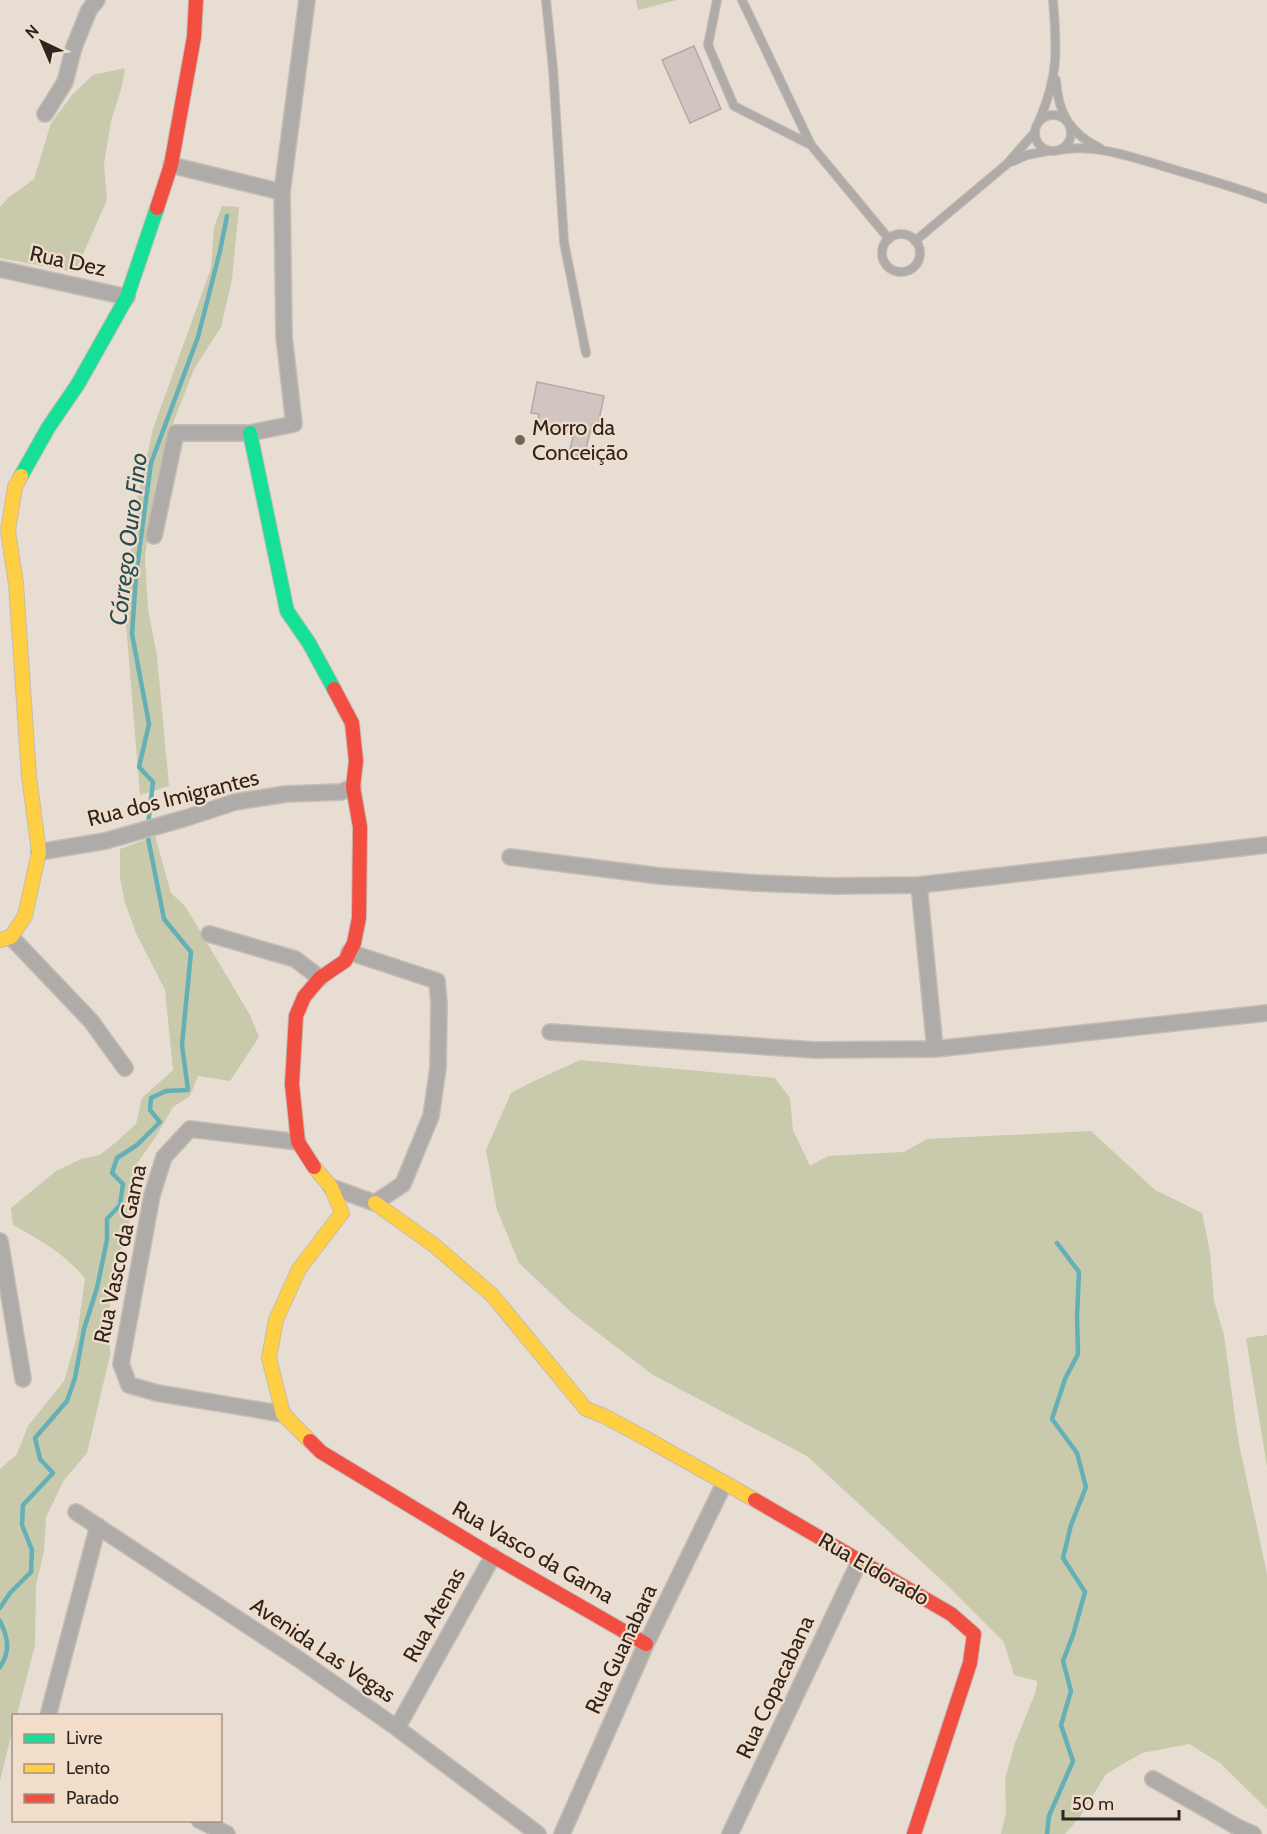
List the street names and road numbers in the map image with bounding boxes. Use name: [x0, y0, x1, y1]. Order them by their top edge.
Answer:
street label: Rua Dez: [27, 240, 109, 282]
street label: Rua dos Imigrantes: [84, 764, 262, 832]
street label: Rua Vasco da Gama: [88, 1162, 152, 1346]
street label: Rua Vasco da Gama: [447, 1495, 619, 1609]
street label: Rua Eldorado: [814, 1526, 934, 1612]
street label: Rua Atenas: [397, 1563, 471, 1667]
street label: Rua Guanabara: [579, 1580, 663, 1718]
street label: Avenida Las Vegas: [245, 1592, 401, 1708]
street label: Rua Copacabana: [730, 1611, 820, 1763]

